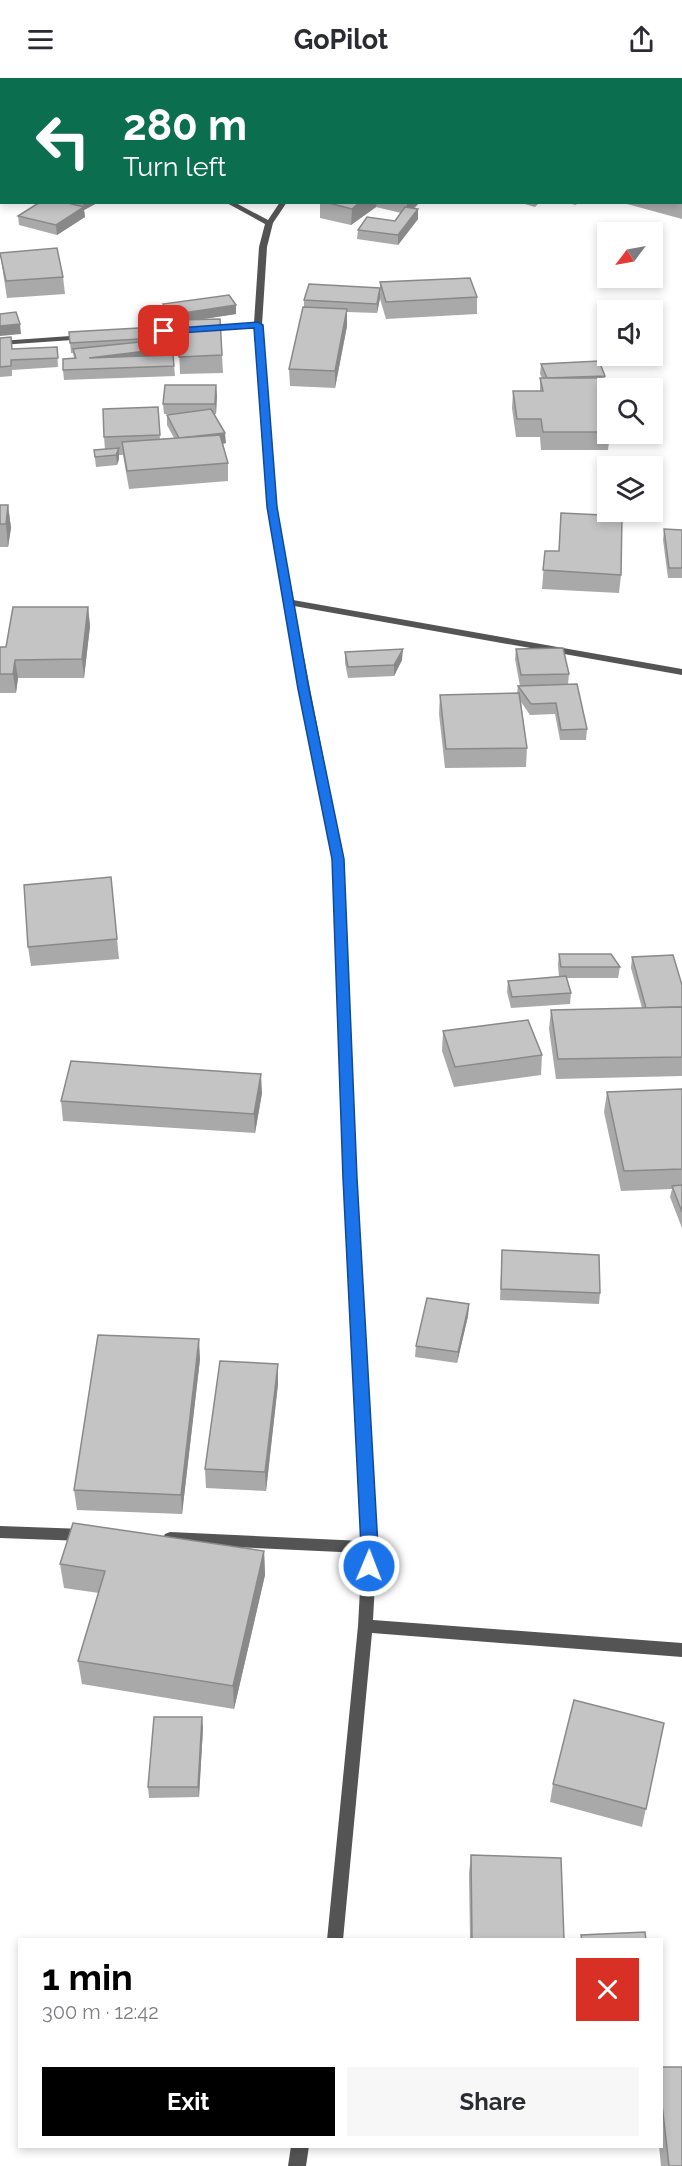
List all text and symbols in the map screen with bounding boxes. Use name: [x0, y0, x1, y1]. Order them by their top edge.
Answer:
icon: menu: [24, 23, 57, 56]
icon: share: [625, 23, 658, 56]
text: GoPilot: [294, 24, 388, 55]
text: 280 m: [123, 101, 247, 150]
icon: left: [24, 102, 102, 180]
text: Turn left: [123, 151, 226, 182]
north arrow: [597, 222, 663, 288]
map controls: [597, 222, 663, 522]
button: sound: [597, 300, 663, 366]
pin: [138, 305, 189, 356]
icon: arrive: [147, 314, 180, 347]
button: search: [597, 378, 663, 444]
button: layers: [597, 456, 663, 522]
position arrow: [337, 1534, 401, 1598]
text: 1 min: [42, 1956, 133, 1998]
button: close: [576, 1958, 639, 2021]
text: 300 m · 12:42: [42, 2000, 159, 2024]
button: Exit: [42, 2067, 335, 2136]
button: Share: [347, 2067, 639, 2136]

